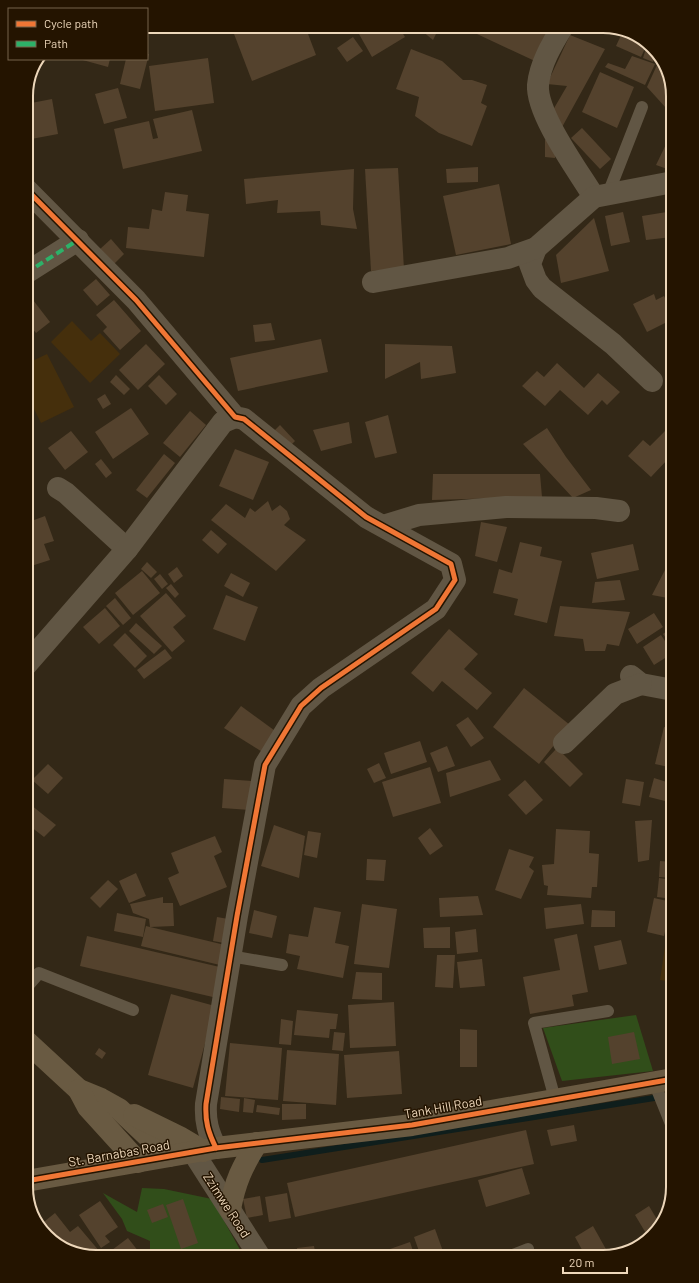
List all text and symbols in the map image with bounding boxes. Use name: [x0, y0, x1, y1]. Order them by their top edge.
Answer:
legend: [8, 8, 148, 60]
text: Cycle path: [44, 16, 98, 30]
text: Path: [44, 36, 68, 50]
street label: Tank Hill Road: [403, 1092, 483, 1122]
street label: St. Barnabas Road: [67, 1136, 171, 1170]
street label: Zzimwe Road: [200, 1169, 254, 1241]
scale bar: [563, 1249, 627, 1275]
text: 20 m: [569, 1255, 595, 1269]

